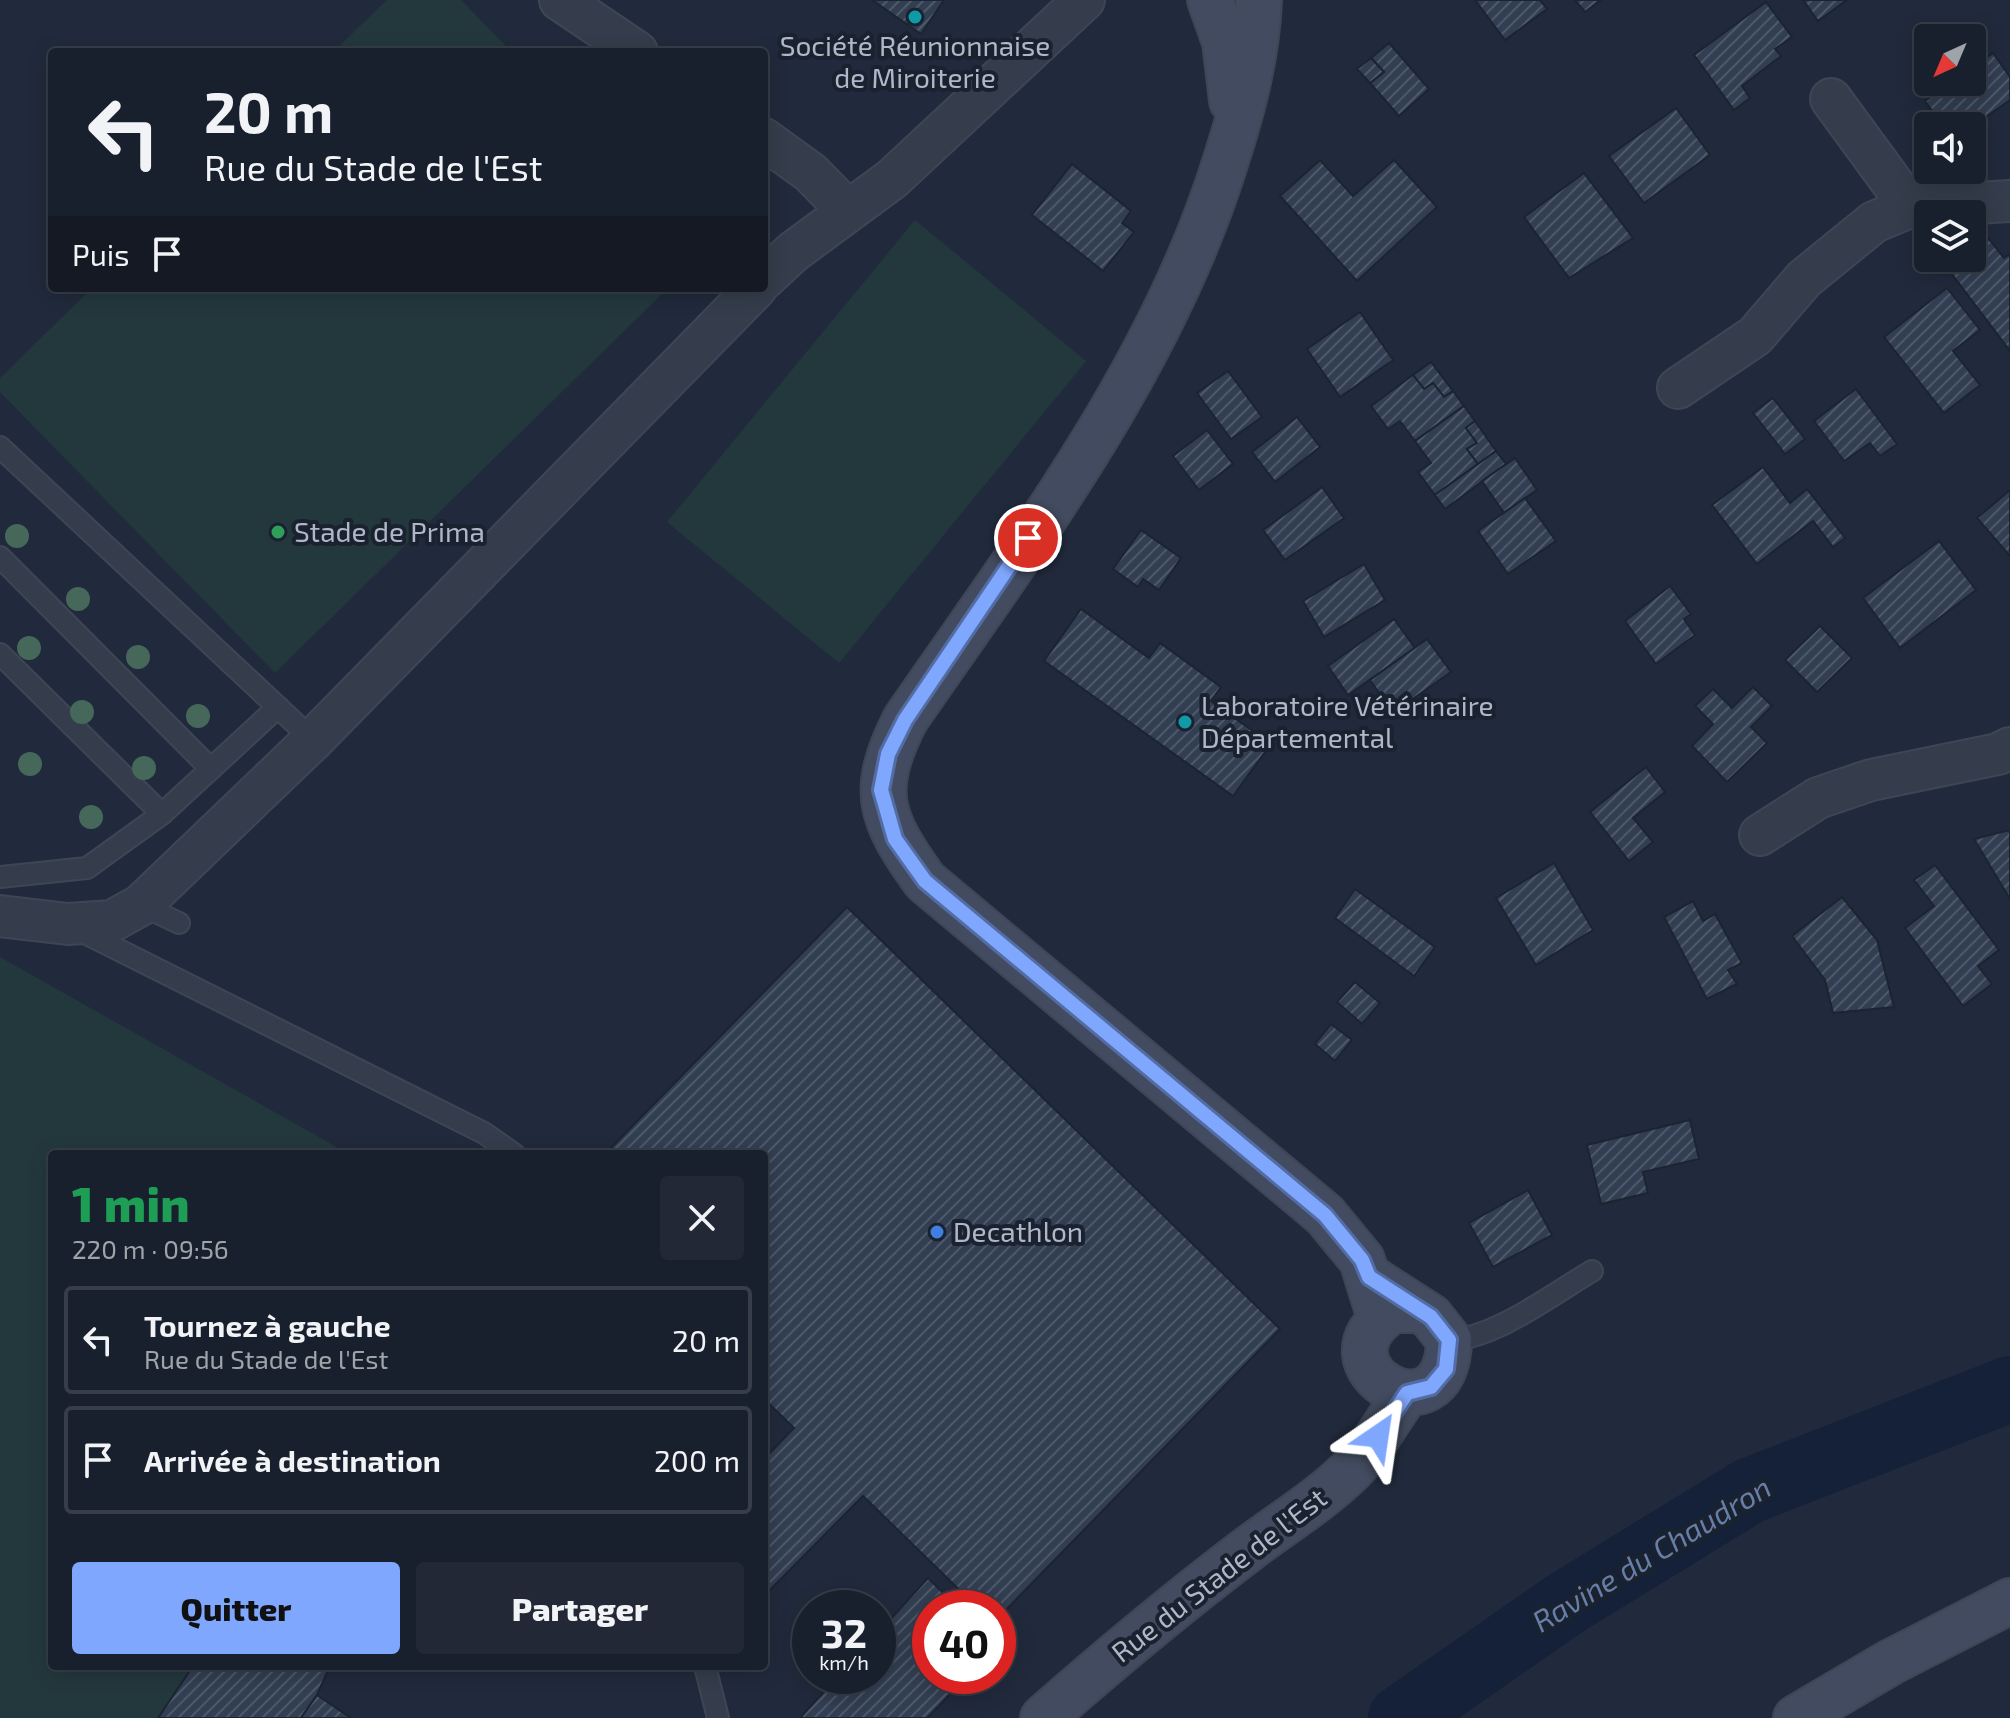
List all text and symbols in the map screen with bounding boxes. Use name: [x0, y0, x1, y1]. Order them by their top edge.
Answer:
marker: Société Réunionnaise de Miroiterie: [906, 8, 924, 26]
north arrow: [1914, 24, 1986, 96]
map controls: [1914, 24, 1986, 272]
place label: Société Réunionnaise de Miroiterie: [780, 28, 1050, 94]
text: 20 m: [204, 77, 333, 144]
icon: left: [72, 80, 176, 184]
button: sound: [1914, 112, 1986, 184]
text: Rue du Stade de l'Est: [204, 145, 542, 188]
button: layers: [1914, 200, 1986, 272]
icon: arrive: [145, 232, 189, 276]
text: Puis: [72, 236, 129, 272]
pin: [994, 504, 1062, 572]
place label: Stade de Prima: [294, 514, 485, 548]
icon: arrive: [1006, 516, 1050, 560]
marker: Stade de Prima: [269, 523, 287, 541]
place label: Laboratoire Vétérinaire Départemental: [1201, 688, 1494, 754]
marker: Laboratoire Vétérinaire Départemental: [1176, 713, 1194, 731]
text: 1 min: [72, 1174, 190, 1232]
button: close: [660, 1176, 744, 1260]
place label: Decathlon: [953, 1214, 1083, 1248]
marker: Decathlon: [928, 1223, 946, 1241]
text: 220 m · 09:56: [72, 1233, 229, 1264]
text: Tournez à gauche: [144, 1307, 391, 1343]
icon: left: [76, 1318, 120, 1362]
text: 20 m: [672, 1322, 740, 1358]
text: Rue du Stade de l'Est: [144, 1343, 388, 1374]
position arrow: [1336, 1394, 1420, 1478]
icon: arrive: [76, 1438, 120, 1482]
text: Arrivée à destination: [144, 1442, 441, 1478]
text: 200 m: [654, 1442, 740, 1478]
water label: Ravine du Chaudron: [1525, 1468, 1777, 1639]
street label: Rue du Stade de l'Est: [1104, 1480, 1333, 1669]
button: Quitter: [72, 1562, 400, 1654]
button: Partager: [416, 1562, 744, 1654]
speed limit sign: 40: [912, 1590, 1016, 1694]
text: 32: [821, 1608, 867, 1656]
text: km/h: [819, 1650, 869, 1674]

